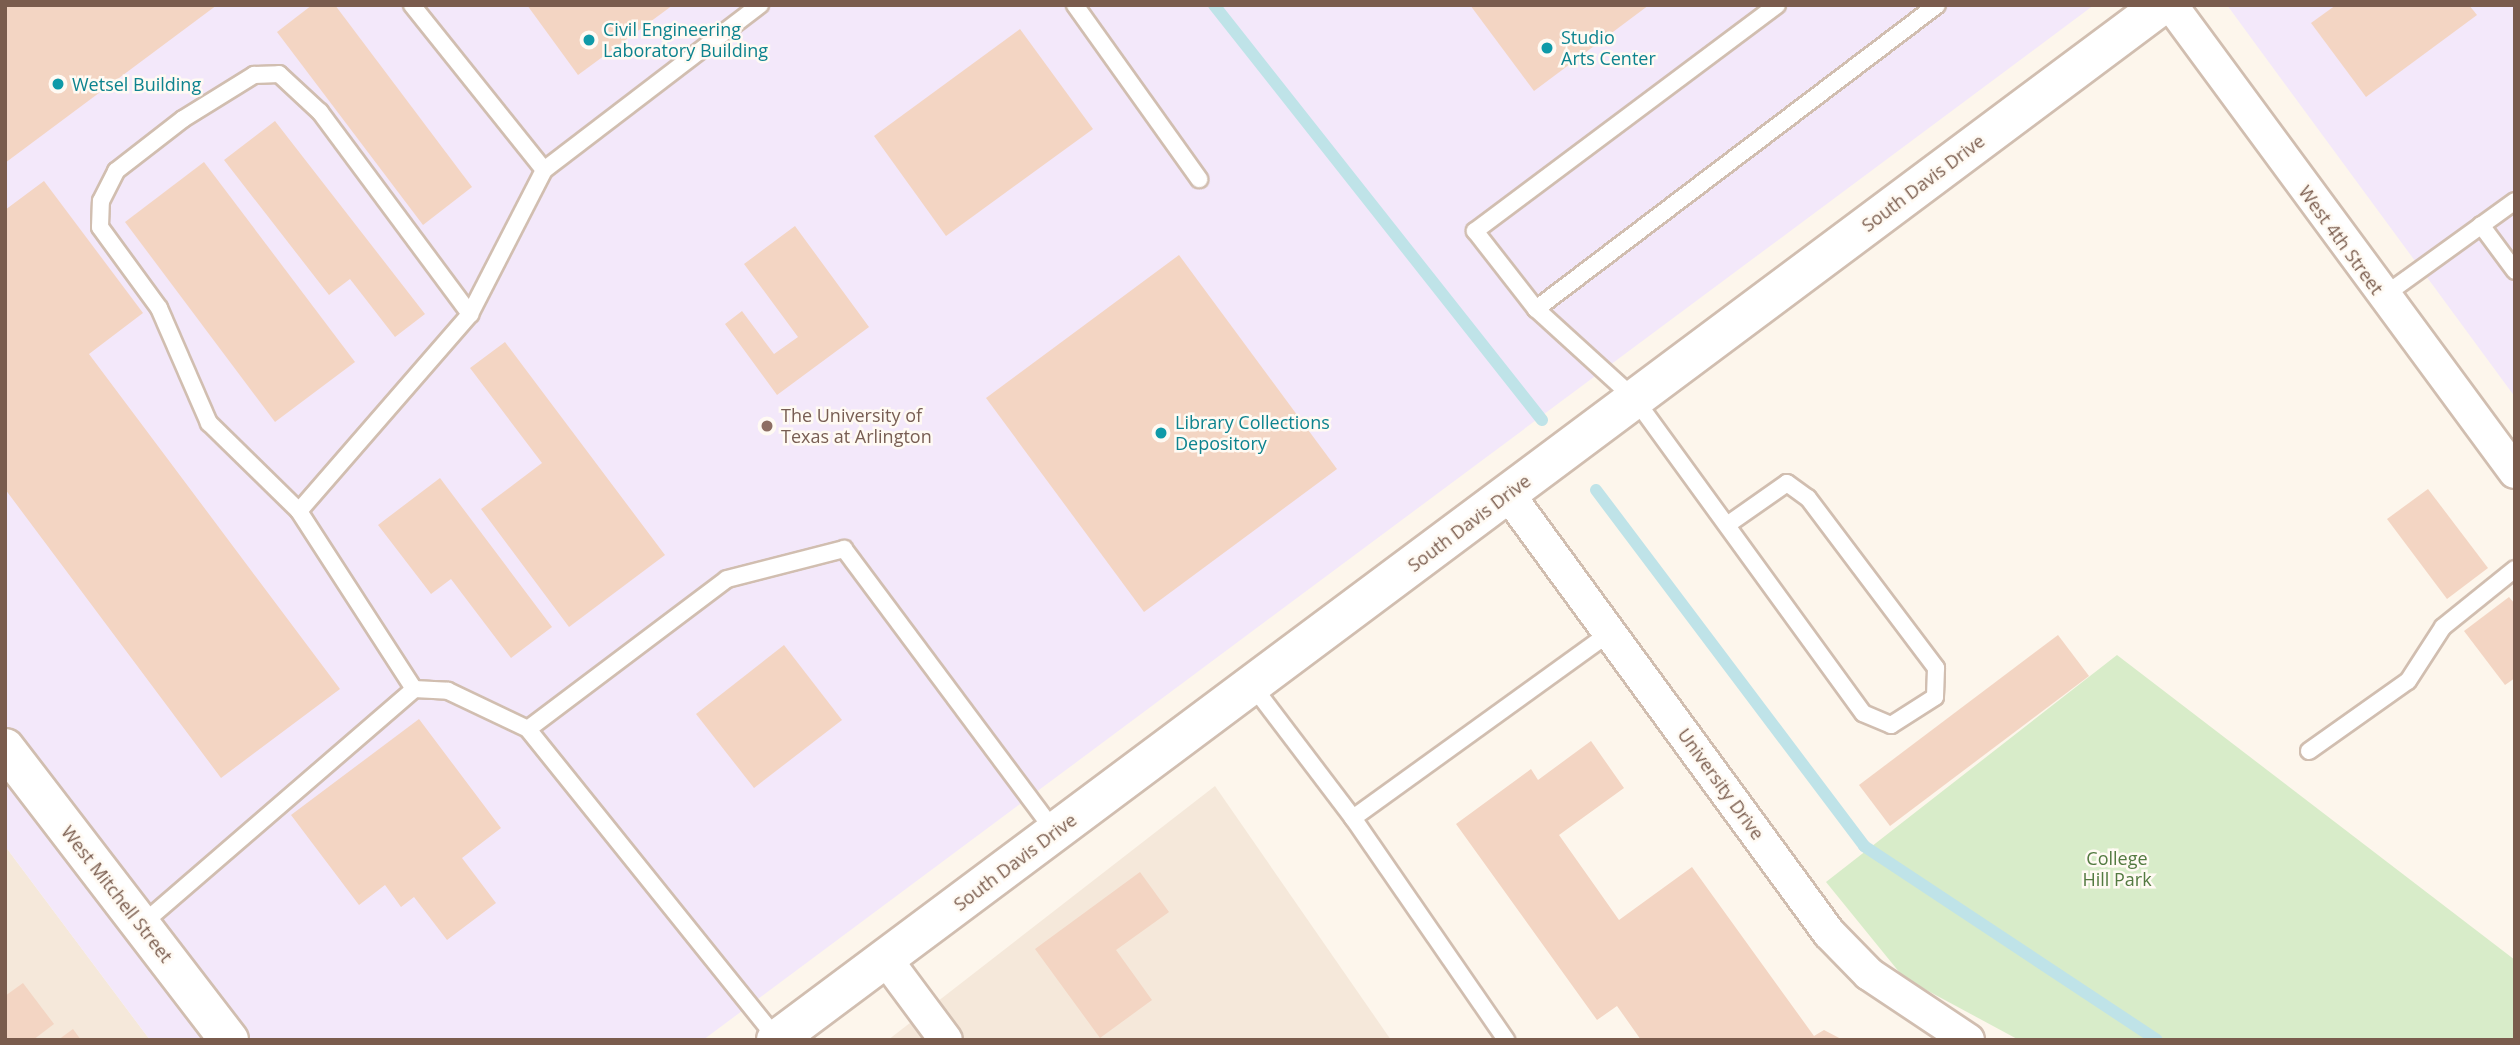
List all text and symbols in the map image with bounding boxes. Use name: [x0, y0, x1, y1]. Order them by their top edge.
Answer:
place label: Civil Engineering Laboratory Building: [603, 19, 768, 61]
place label: Studio Arts Center: [1561, 27, 1656, 70]
marker: Civil Engineering Laboratory Building: [581, 32, 597, 48]
marker: Studio Arts Center: [1539, 40, 1555, 56]
place label: Wetsel Building: [72, 73, 201, 95]
marker: Wetsel Building: [50, 76, 66, 92]
street label: South Davis Drive: [1857, 130, 1989, 236]
street label: West 4th Street: [2294, 181, 2388, 299]
place label: The University of Texas at Arlington: [781, 405, 932, 448]
place label: Library Collections Depository: [1175, 412, 1330, 454]
marker: The University of Texas at Arlington: [759, 418, 775, 434]
marker: Library Collections Depository: [1153, 425, 1169, 441]
street label: South Davis Drive: [1403, 470, 1535, 576]
street label: University Drive: [1673, 724, 1769, 844]
street label: South Davis Drive: [949, 809, 1081, 915]
street label: West Mitchell Street: [57, 821, 177, 967]
park label: College Hill Park: [2082, 848, 2152, 890]

